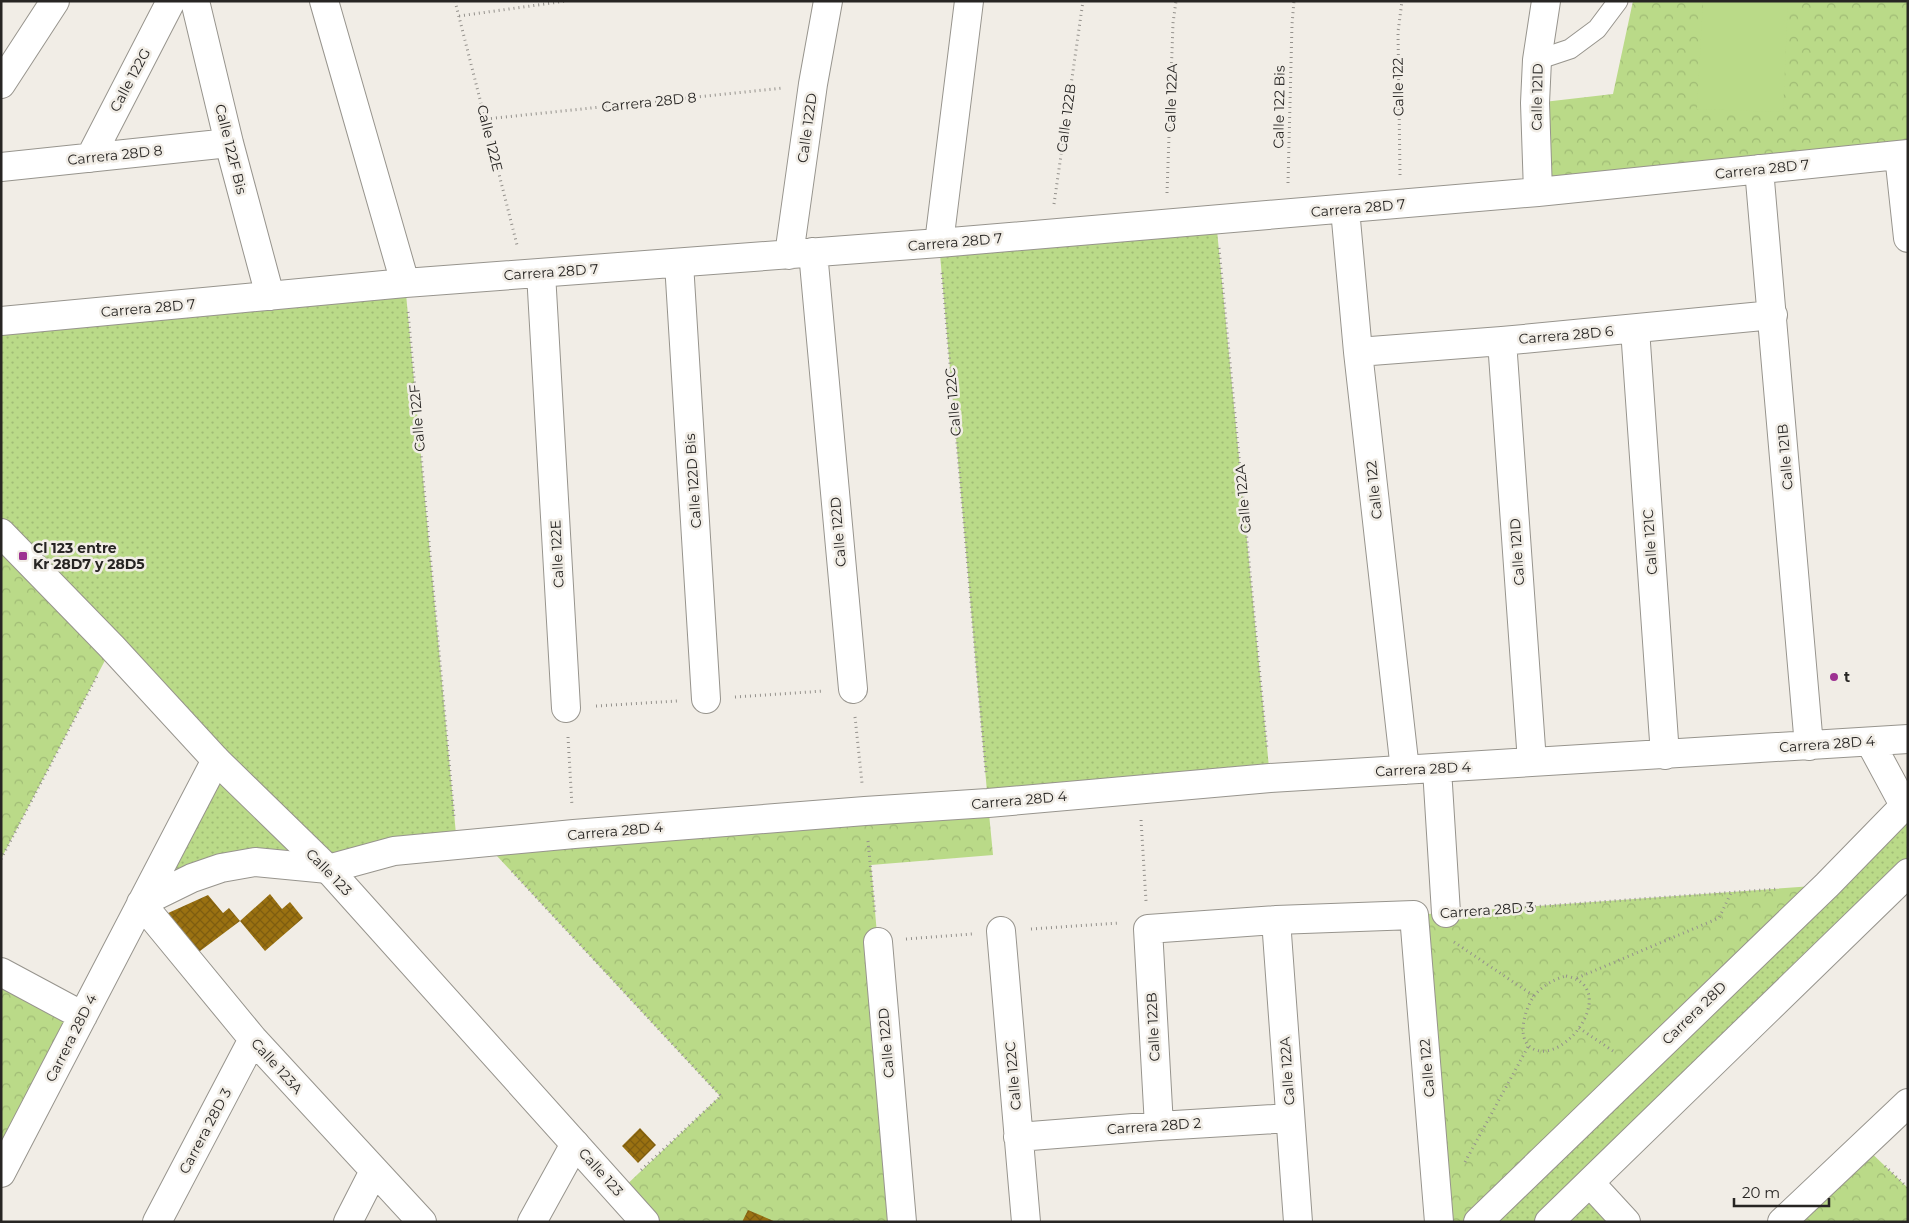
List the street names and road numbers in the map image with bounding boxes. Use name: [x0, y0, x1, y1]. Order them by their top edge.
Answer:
street label: Calle 122G: [106, 45, 154, 115]
street label: Calle 122: [1388, 57, 1408, 117]
street label: Calle 122A: [1161, 62, 1181, 133]
street label: Calle 121D: [1527, 63, 1547, 131]
street label: Calle 122 Bis: [1269, 65, 1289, 149]
street label: Calle 122B: [1052, 82, 1080, 154]
street label: Carrera 28D 8: [601, 88, 697, 116]
street label: Calle 122D: [793, 92, 821, 164]
street label: Calle 122F Bis: [211, 102, 251, 196]
street label: Calle 122E: [473, 103, 507, 173]
street label: Carrera 28D 8: [67, 141, 163, 169]
street label: Carrera 28D 7: [1714, 155, 1810, 183]
street label: Carrera 28D 7: [1310, 195, 1406, 221]
street label: Carrera 28D 7: [907, 229, 1003, 255]
street label: Carrera 28D 7: [503, 260, 599, 284]
street label: Carrera 28D 7: [100, 295, 196, 321]
street label: Carrera 28D 6: [1518, 322, 1615, 348]
street label: Calle 122C: [941, 367, 965, 437]
street label: Calle 122F: [405, 383, 429, 452]
street label: Calle 121B: [1773, 423, 1797, 491]
street label: Calle 122D Bis: [681, 433, 705, 529]
street label: Calle 122: [1362, 460, 1386, 520]
street label: Calle 122A: [1231, 463, 1255, 534]
street label: Calle 122D: [826, 496, 850, 568]
street label: Calle 121C: [1639, 509, 1661, 575]
street label: Calle 121D: [1506, 518, 1528, 586]
street label: Calle 122E: [546, 520, 568, 588]
street label: Carrera 28D 4: [1779, 732, 1876, 756]
street label: Carrera 28D 4: [1375, 757, 1472, 780]
street label: Carrera 28D 4: [970, 787, 1068, 813]
street label: Carrera 28D 4: [566, 818, 664, 844]
street label: Calle 123: [302, 845, 356, 899]
street label: Carrera 28D 3: [1439, 898, 1535, 922]
street label: Carrera 28D: [1658, 978, 1730, 1048]
street label: Carrera 28D 4: [41, 991, 101, 1085]
street label: Calle 122B: [1142, 992, 1164, 1062]
street label: Calle 122D: [874, 1007, 898, 1079]
street label: Calle 123A: [247, 1034, 307, 1098]
street label: Calle 122A: [1276, 1035, 1298, 1106]
street label: Calle 122: [1415, 1038, 1439, 1098]
street label: Calle 122C: [1001, 1041, 1025, 1111]
street label: Carrera 28D 3: [175, 1085, 235, 1177]
street label: Carrera 28D 2: [1106, 1114, 1202, 1138]
street label: Calle 123: [575, 1144, 627, 1200]

